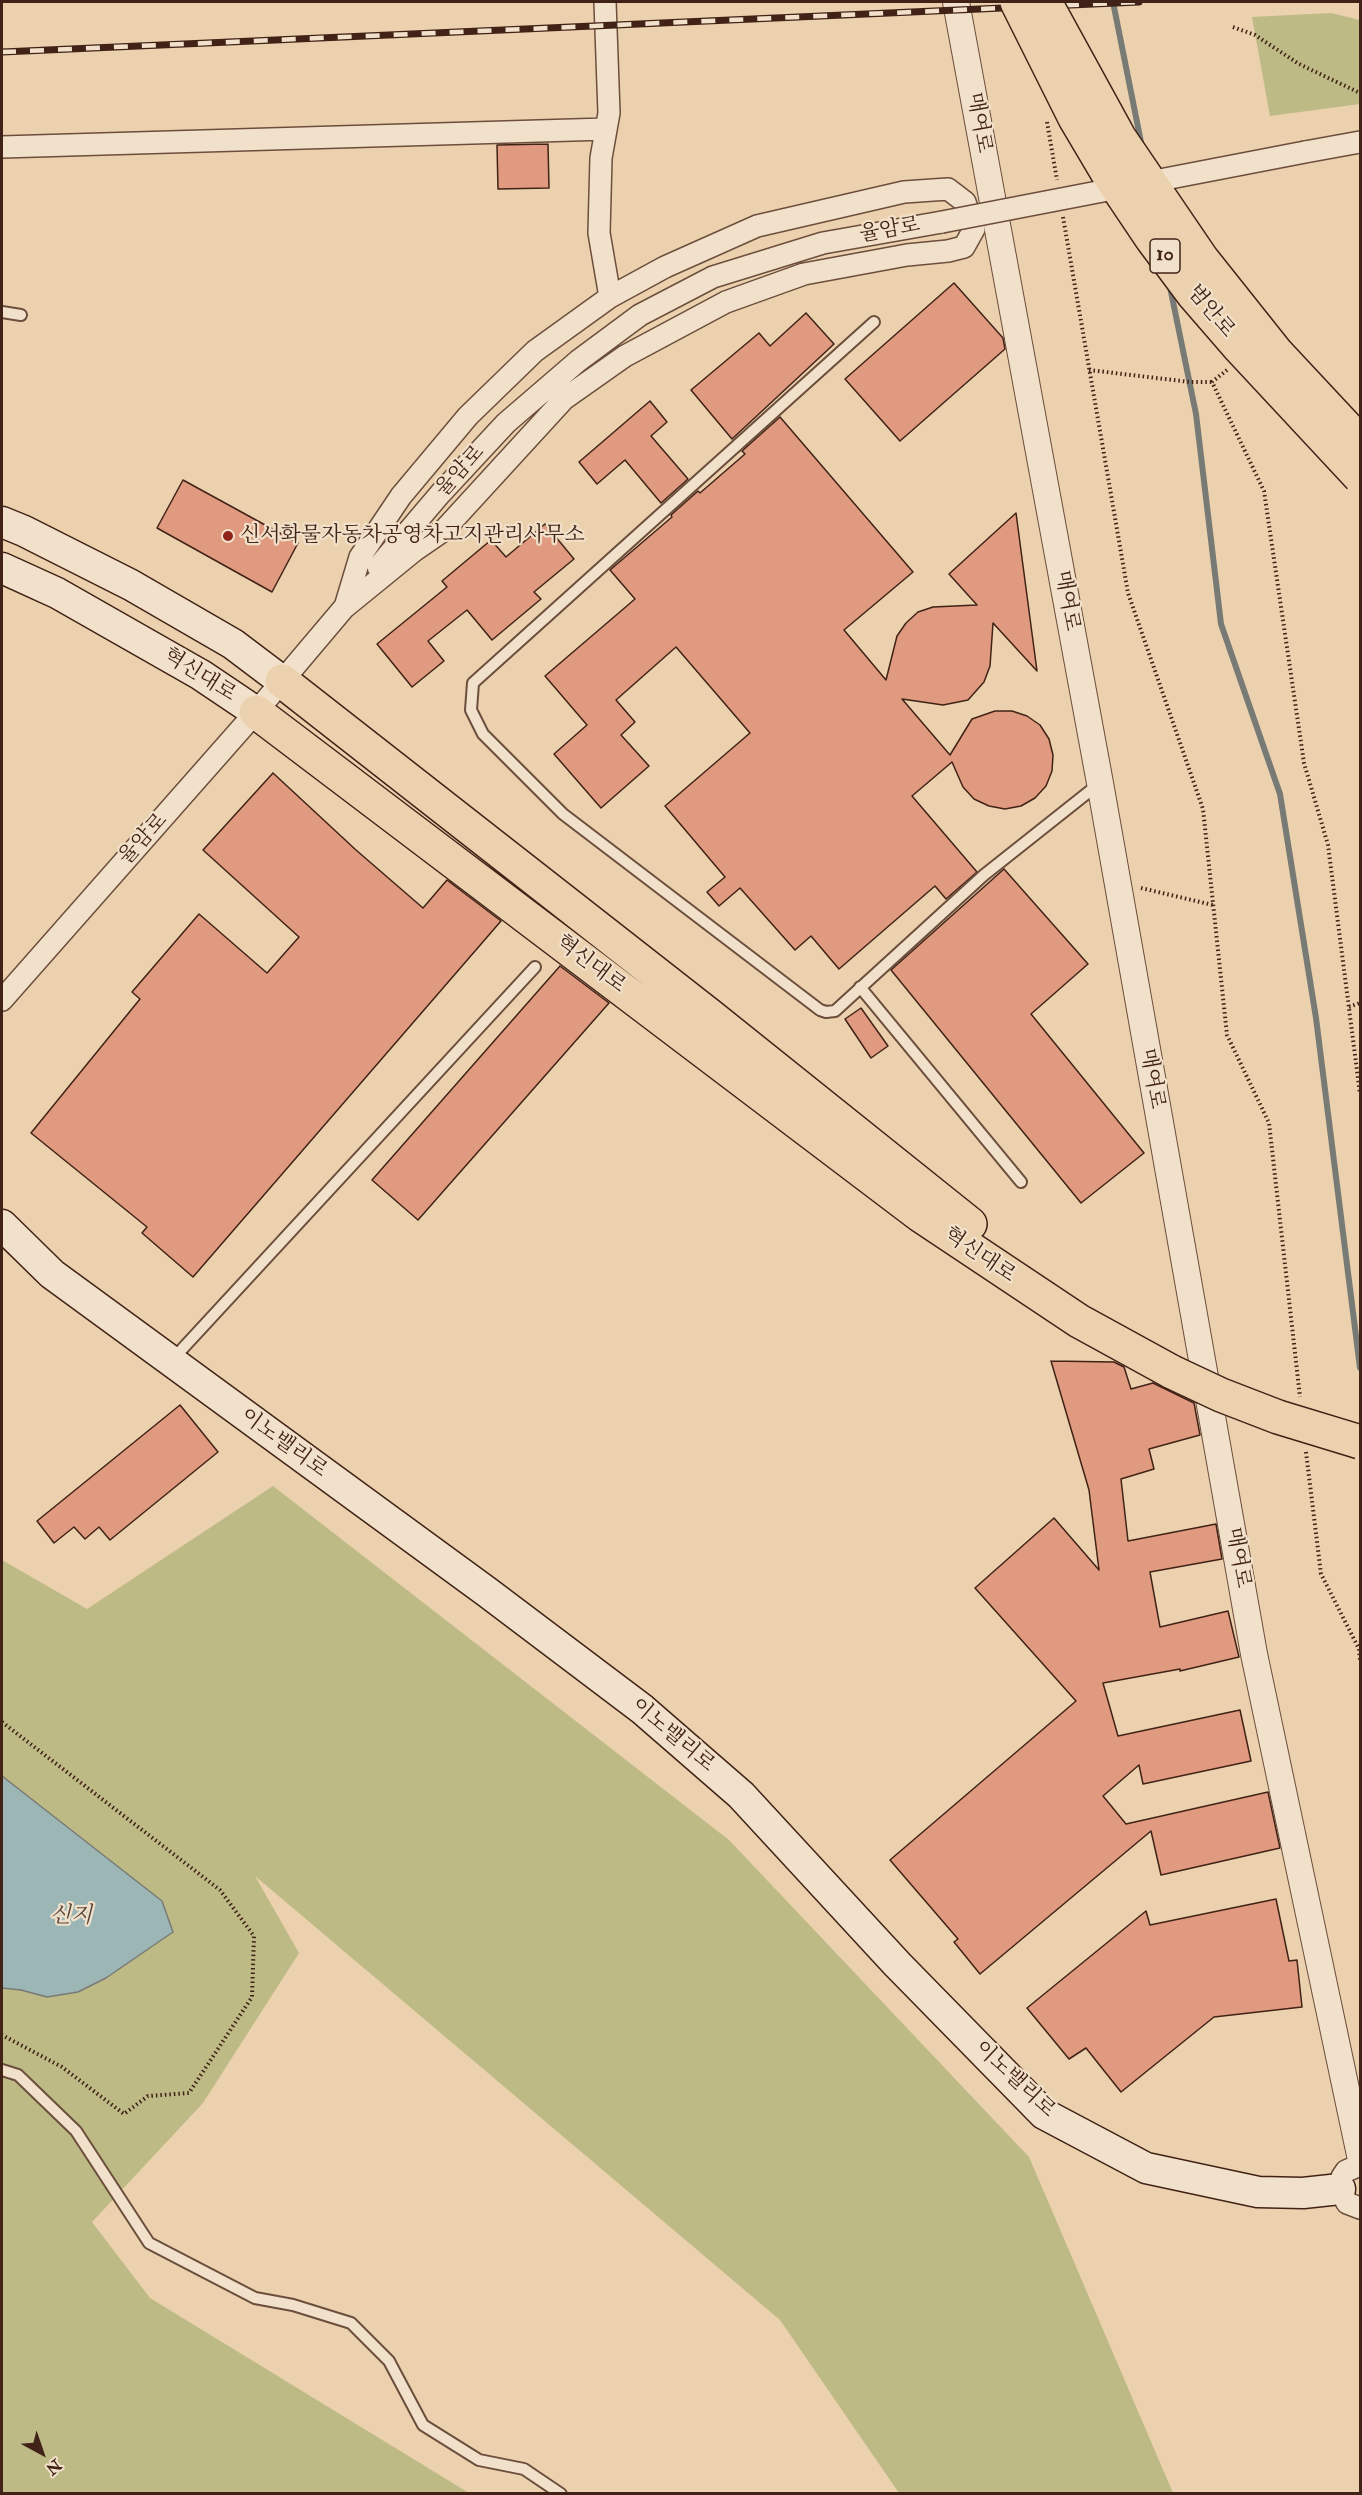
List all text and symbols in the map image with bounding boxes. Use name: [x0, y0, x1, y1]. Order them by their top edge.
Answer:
street label: 매여로: [960, 91, 996, 155]
street label: 율암로: [858, 213, 922, 249]
road number: 10: [1150, 239, 1180, 273]
street label: 범안로: [1181, 281, 1239, 343]
street label: 율암로: [431, 441, 491, 503]
place label: 신서화물자동차공영차고지관리사무소: [240, 523, 585, 549]
marker: 신서화물자동차공영차고지관리사무소: [221, 529, 235, 543]
street label: 매여로: [1048, 569, 1084, 633]
street label: 혁신대로: [158, 644, 240, 708]
street label: 율암로: [114, 809, 174, 871]
street label: 혁신대로: [550, 931, 630, 999]
street label: 매여로: [1133, 1047, 1169, 1111]
street label: 혁신대로: [938, 1223, 1020, 1289]
street label: 이노밸리로: [235, 1404, 331, 1484]
street label: 매여로: [1219, 1526, 1255, 1590]
street label: 이노밸리로: [625, 1694, 719, 1778]
water label: 신지: [50, 1904, 92, 1930]
street label: 이노밸리로: [968, 2036, 1060, 2124]
north arrow: [12, 2423, 72, 2483]
text: N: [42, 2455, 65, 2479]

